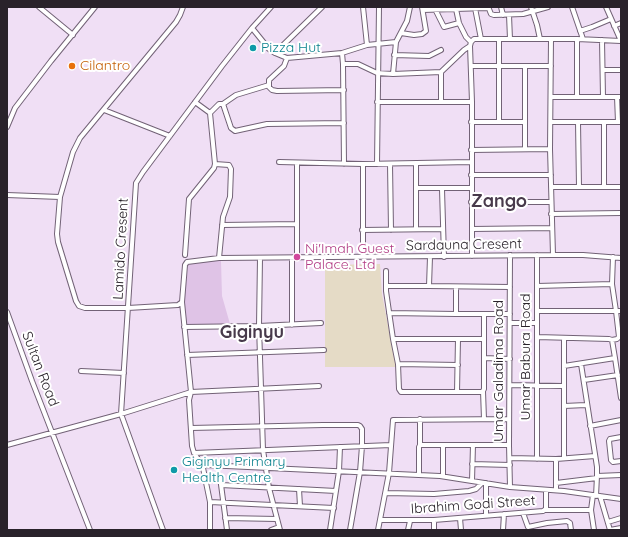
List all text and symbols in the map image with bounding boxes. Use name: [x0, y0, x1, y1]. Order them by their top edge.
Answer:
place label: Pizza Hut: [261, 40, 321, 56]
marker: Pizza Hut: [248, 43, 258, 53]
place label: Cilantro: [80, 58, 130, 74]
marker: Cilantro: [67, 61, 77, 71]
district label: Zango: [471, 191, 527, 213]
street label: Lamido Cresent: [110, 198, 132, 300]
street label: Sardauna Cresent: [406, 236, 522, 254]
place label: Ni'Imah Guest Palace. Ltd: [305, 241, 394, 274]
marker: Ni'Imah Guest Palace. Ltd: [292, 252, 302, 262]
street label: Umar Babura Road: [518, 294, 534, 420]
street label: Umar Galadima Road: [491, 300, 507, 442]
district label: Giginyu: [220, 322, 284, 344]
street label: Sultan Road: [18, 329, 62, 409]
place label: Giginyu Primary Health Centre: [182, 454, 286, 486]
marker: Giginyu Primary Health Centre: [169, 465, 179, 475]
street label: Ibrahim Godi Street: [410, 492, 536, 518]

